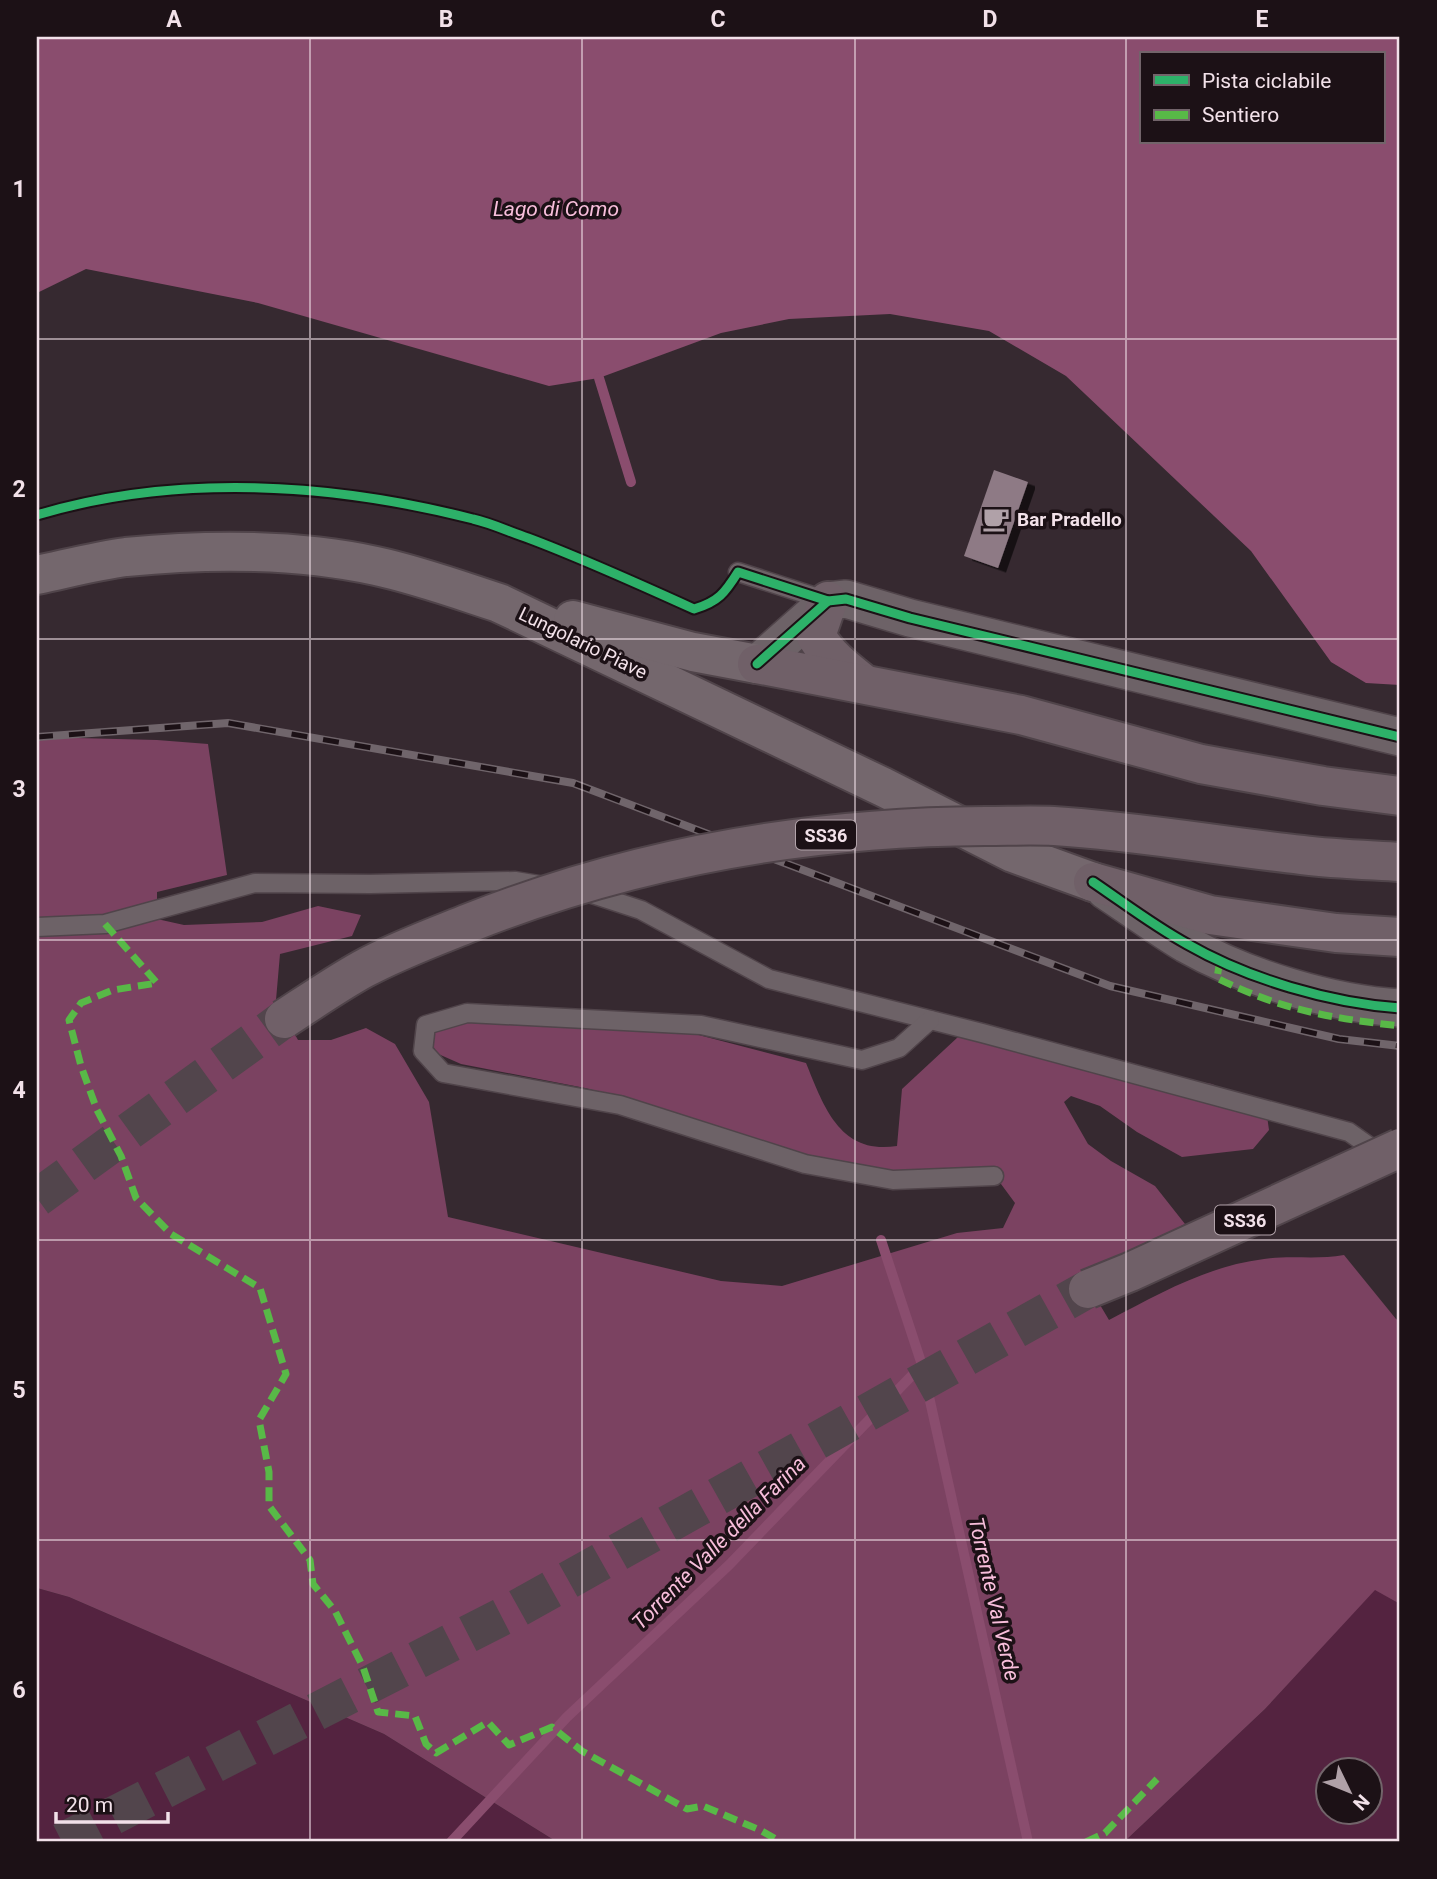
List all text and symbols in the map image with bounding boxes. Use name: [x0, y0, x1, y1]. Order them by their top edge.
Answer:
text: A: [166, 6, 182, 33]
text: B: [439, 6, 453, 33]
text: C: [710, 6, 726, 33]
text: D: [983, 6, 997, 33]
text: E: [1256, 6, 1269, 33]
legend: [1140, 52, 1384, 144]
text: Pista ciclabile: [1202, 69, 1331, 93]
text: Sentiero: [1202, 103, 1279, 127]
text: 1: [12, 176, 26, 203]
water label: Lago di Como: [493, 197, 619, 221]
text: 2: [12, 476, 26, 503]
cafe icon: Bar Pradello: [981, 504, 1011, 534]
place label: Bar Pradello: [1017, 508, 1122, 531]
street label: Lungolario Piave: [515, 602, 651, 684]
text: 3: [12, 776, 26, 803]
road number: SS36: [796, 820, 856, 850]
text: 4: [12, 1077, 26, 1104]
road number: SS36: [1215, 1205, 1275, 1234]
text: 5: [12, 1377, 26, 1404]
water label: Torrente Valle della Farina: [627, 1451, 811, 1635]
water label: Torrente Val Verde: [964, 1515, 1025, 1683]
text: 6: [12, 1677, 26, 1704]
north arrow: [1314, 1756, 1384, 1826]
scale bar: [56, 1781, 168, 1825]
text: N: [1348, 1790, 1374, 1815]
text: 20 m: [66, 1793, 113, 1817]

